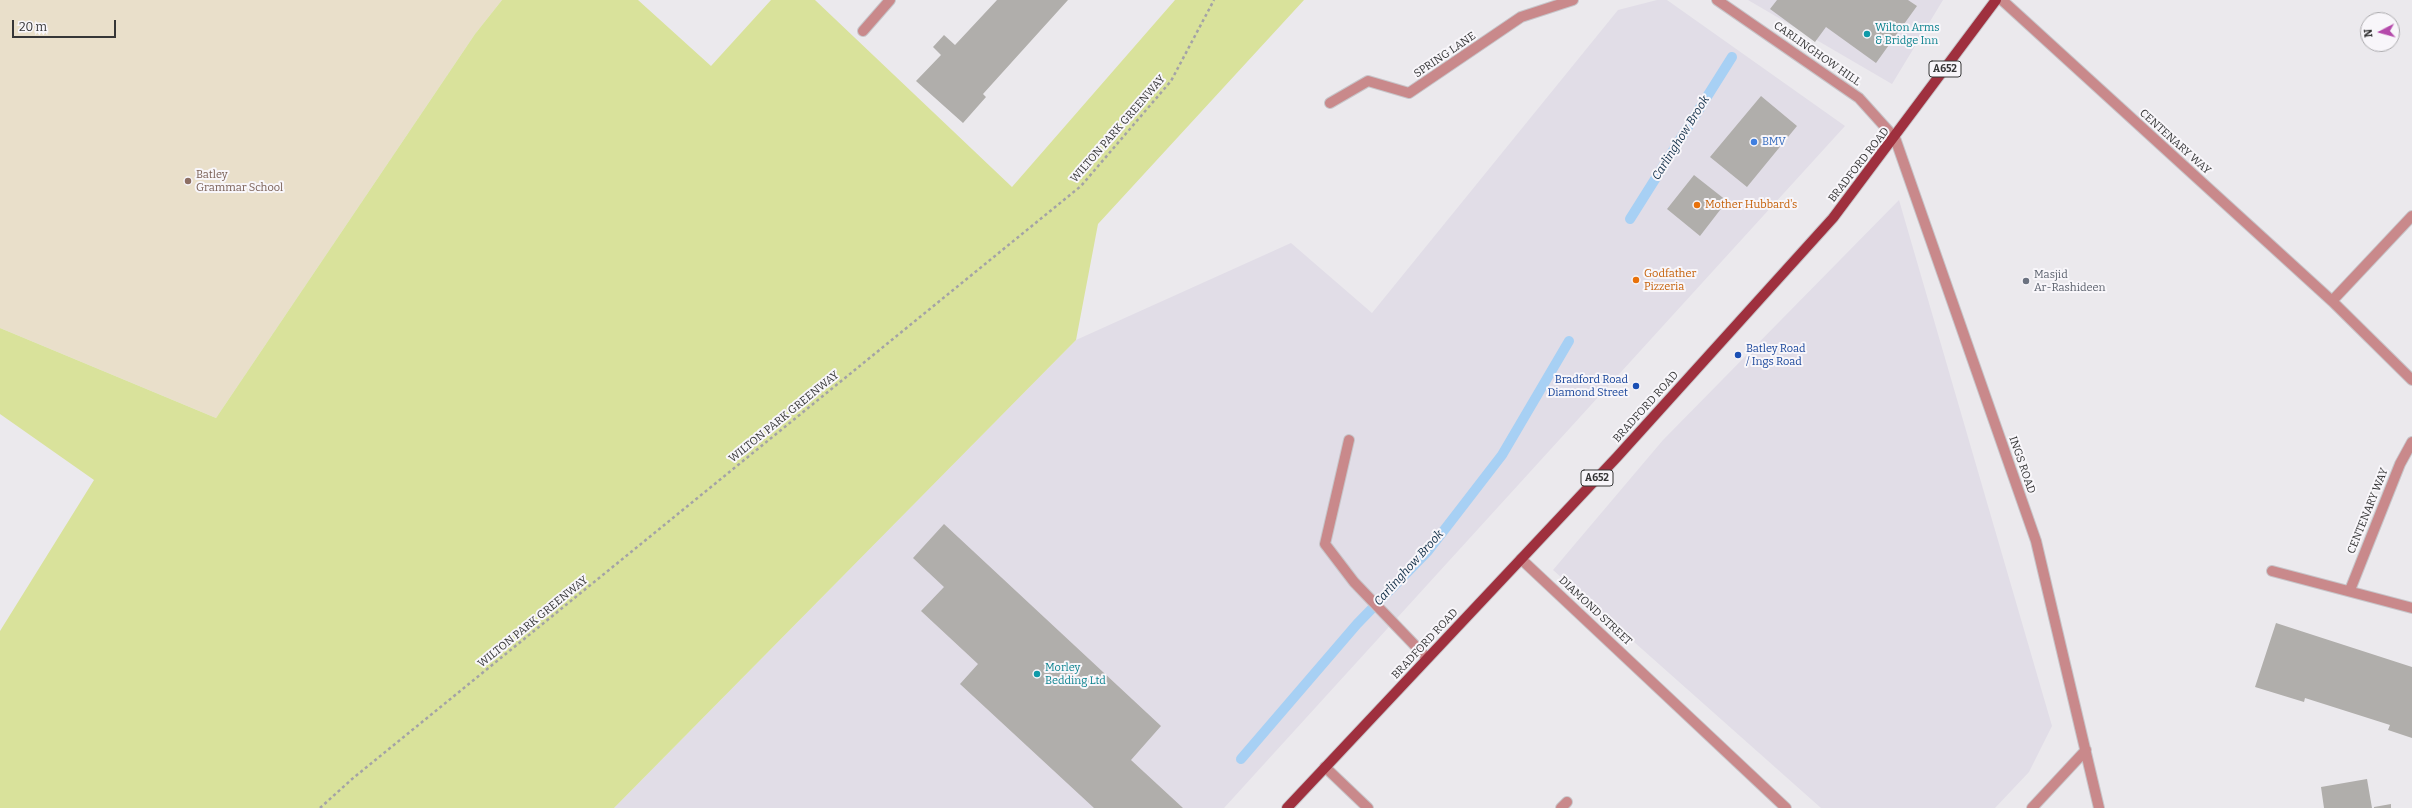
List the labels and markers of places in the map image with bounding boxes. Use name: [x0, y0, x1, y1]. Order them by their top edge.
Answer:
place label: Wilton Arms & Bridge Inn: [1875, 21, 1940, 47]
marker: Wilton Arms & Bridge Inn: [1862, 29, 1872, 39]
place label: BMV: [1762, 135, 1786, 149]
marker: BMV: [1749, 137, 1759, 147]
place label: Batley Grammar School: [196, 168, 283, 194]
marker: Batley Grammar School: [183, 176, 193, 186]
place label: Mother Hubbard's: [1705, 198, 1797, 212]
marker: Mother Hubbard's: [1692, 200, 1702, 210]
place label: Godfather Pizzeria: [1644, 267, 1696, 293]
place label: Masjid Ar-Rashideen: [2034, 268, 2105, 294]
marker: Godfather Pizzeria: [1631, 275, 1641, 285]
marker: Masjid Ar-Rashideen: [2021, 276, 2031, 286]
place label: Batley Road / Ings Road: [1746, 342, 1806, 368]
marker: Batley Road / Ings Road: [1733, 350, 1743, 360]
place label: Bradford Road Diamond Street: [1548, 373, 1628, 399]
marker: Bradford Road Diamond Street: [1631, 381, 1641, 391]
place label: Morley Bedding Ltd: [1045, 661, 1106, 687]
marker: Morley Bedding Ltd: [1032, 669, 1042, 679]

